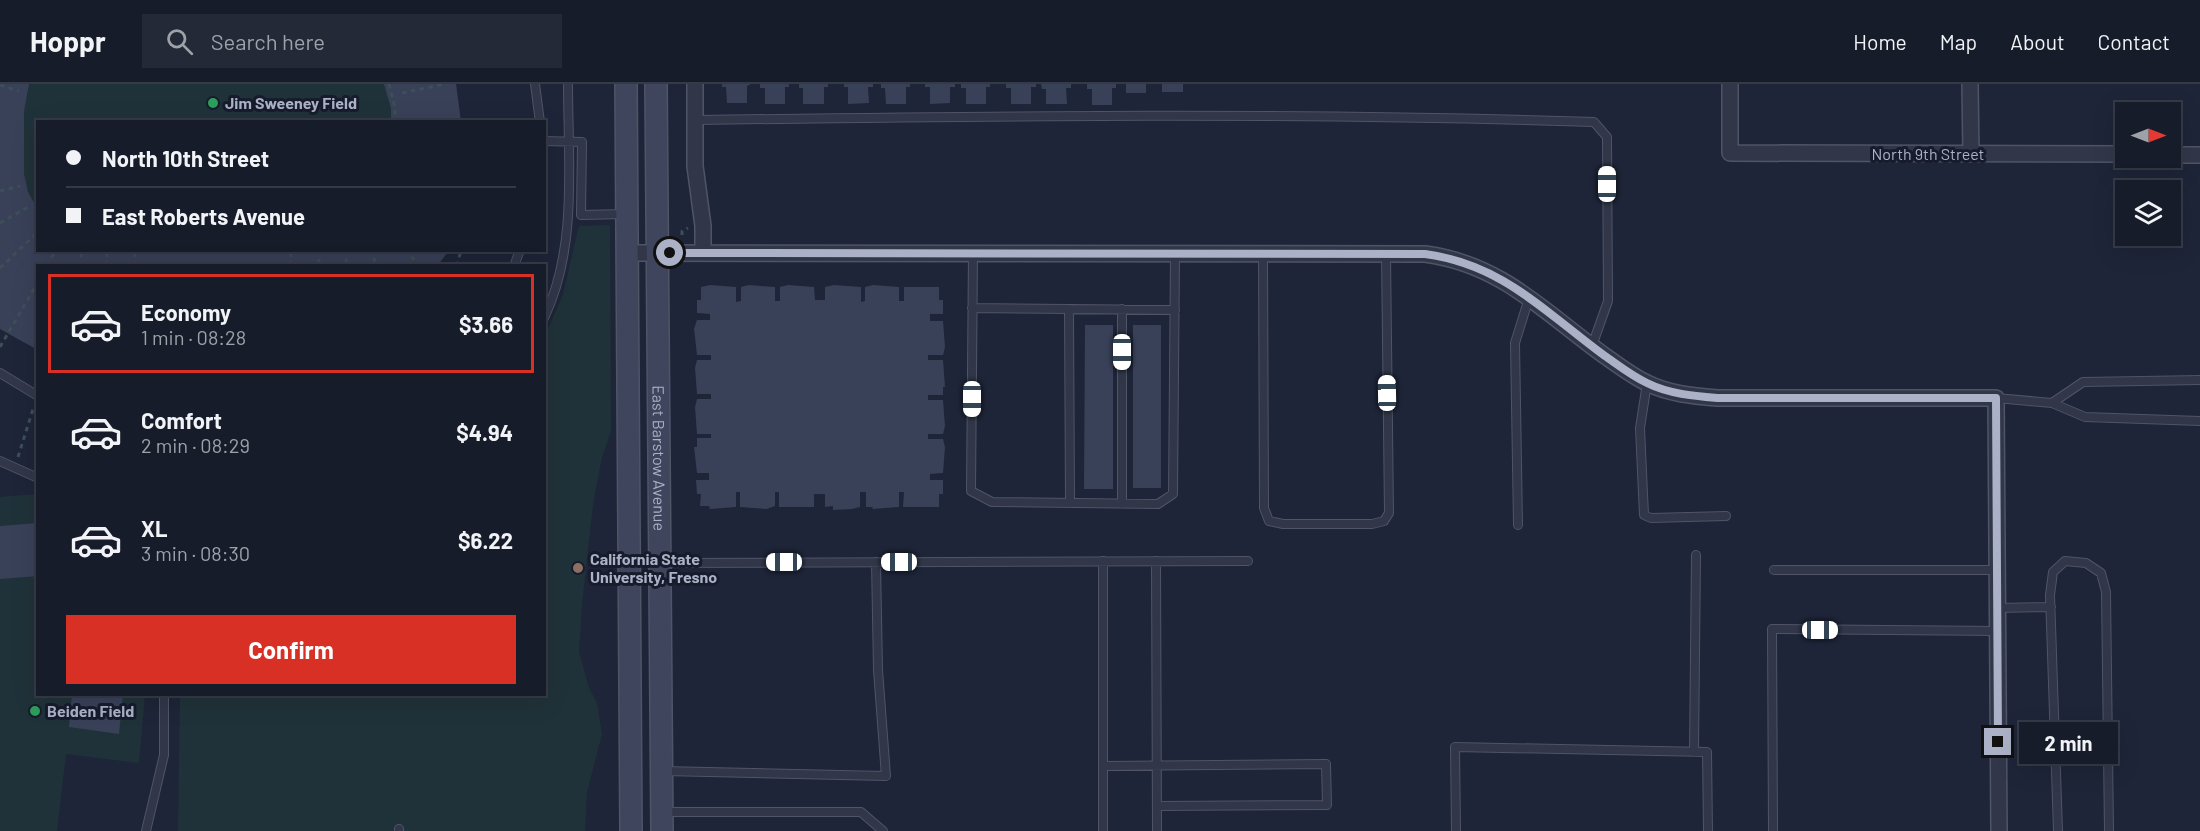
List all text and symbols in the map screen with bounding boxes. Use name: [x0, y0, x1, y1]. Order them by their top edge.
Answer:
search box: [142, 14, 562, 68]
text: Hoppr: [30, 24, 106, 58]
icon: search: [163, 25, 196, 58]
text: Search here: [211, 28, 325, 54]
text: Home: [1853, 29, 1907, 54]
text: Map: [1940, 29, 1977, 54]
text: About: [2010, 29, 2065, 54]
text: Contact: [2098, 29, 2170, 54]
place label: Jim Sweeney Field: [225, 93, 357, 112]
marker: Jim Sweeney Field: [206, 96, 220, 110]
north arrow: [2115, 102, 2181, 168]
map controls: [2115, 102, 2181, 246]
street label: North 9th Street: [1872, 144, 1984, 163]
text: North 10th Street: [102, 145, 269, 171]
car: [1598, 166, 1616, 202]
button: layers: [2115, 180, 2181, 246]
text: East Roberts Avenue: [102, 203, 305, 229]
route start: [656, 239, 683, 266]
icon: car: [69, 297, 123, 351]
text: Economy: [141, 299, 231, 325]
text: $3.66: [459, 311, 513, 337]
text: 1 min · 08:28: [141, 325, 246, 349]
car: [1113, 334, 1131, 370]
car: [1378, 375, 1396, 411]
car: [963, 381, 981, 417]
street label: East Barstow Avenue: [649, 385, 670, 531]
icon: car: [69, 405, 123, 459]
text: Comfort: [141, 407, 222, 433]
text: $4.94: [456, 419, 513, 445]
text: 2 min · 08:29: [141, 433, 250, 457]
icon: car: [69, 513, 123, 567]
text: XL: [141, 515, 167, 541]
text: $6.22: [458, 527, 513, 553]
text: 3 min · 08:30: [141, 541, 250, 565]
place label: California State University, Fresno: [590, 549, 717, 586]
car: [766, 553, 802, 571]
car: [881, 553, 917, 571]
marker: California State University, Fresno: [571, 561, 585, 575]
button: Confirm: [66, 615, 516, 684]
car: [1802, 621, 1838, 639]
place label: Beiden Field: [47, 701, 134, 720]
marker: Beiden Field: [28, 704, 42, 718]
callout: 2 min: [2019, 721, 2118, 763]
route end: [1984, 728, 2011, 755]
text: 2 min: [2045, 731, 2092, 755]

